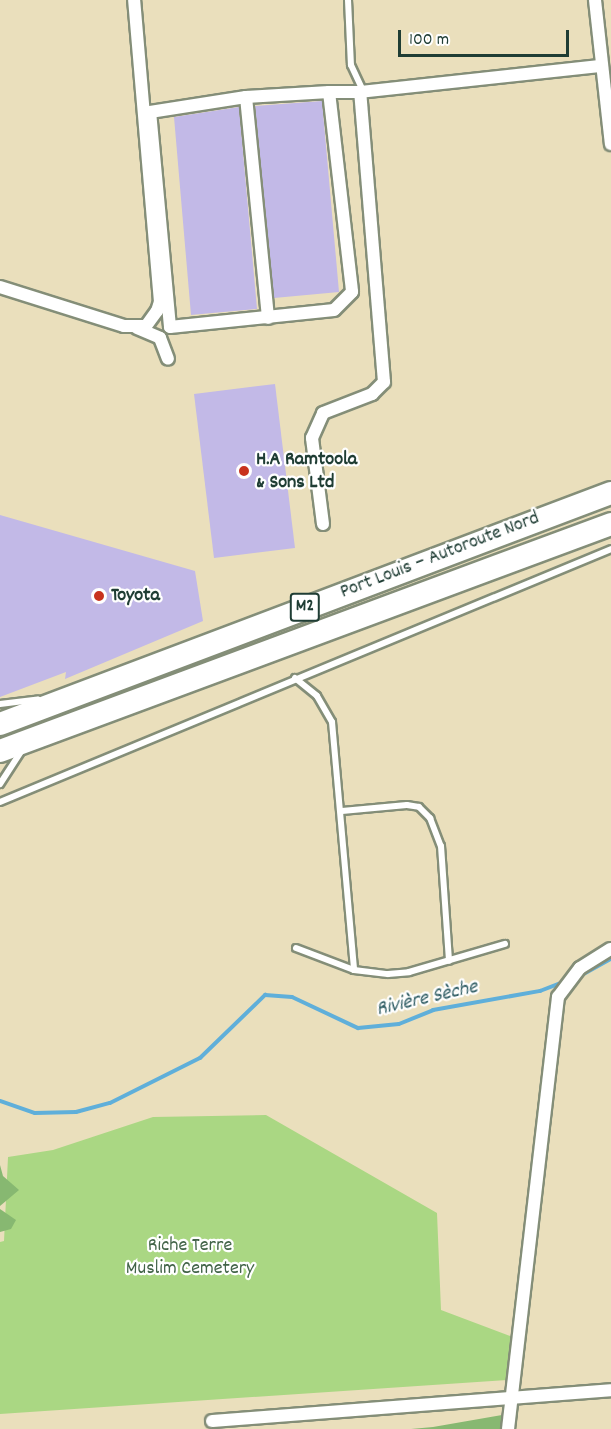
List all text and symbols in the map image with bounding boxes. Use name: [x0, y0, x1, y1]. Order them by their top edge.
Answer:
scale bar: [401, 18, 572, 56]
text: 100 m: [409, 28, 449, 53]
place label: H.A Ramtoola & Sons Ltd: [256, 448, 357, 495]
marker: H.A Ramtoola & Sons Ltd: [237, 464, 251, 478]
street label: Port Louis – Autoroute Nord: [337, 507, 543, 605]
place label: Toyota: [111, 584, 160, 608]
marker: Toyota: [92, 589, 106, 603]
road number: M2: [288, 592, 322, 622]
water label: Rivière Sèche: [374, 975, 480, 1023]
park label: Riche Terre Muslim Cemetery: [126, 1235, 254, 1282]

